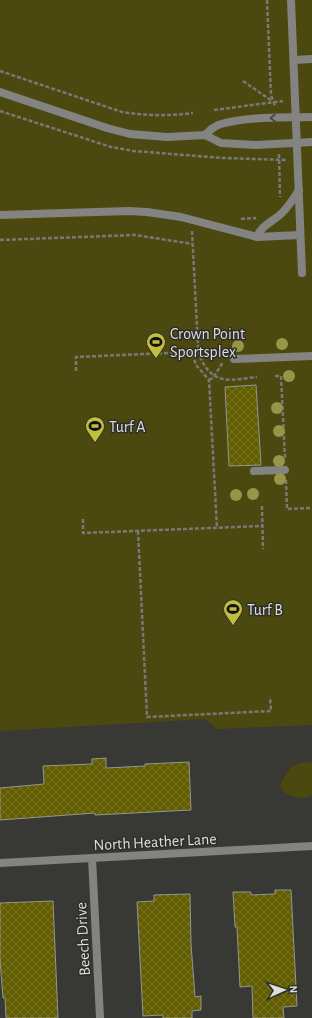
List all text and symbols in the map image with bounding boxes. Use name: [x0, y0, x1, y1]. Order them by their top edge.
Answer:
one-way arrow: [270, 114, 276, 122]
place label: Crown Point Sportsplex: [170, 326, 245, 360]
sports icon: Crown Point Sportsplex: [145, 331, 167, 359]
sports icon: Turf A: [84, 415, 106, 443]
place label: Turf A: [109, 419, 146, 435]
sports icon: Turf B: [222, 598, 244, 626]
place label: Turf B: [247, 602, 283, 618]
street label: North Heather Lane: [93, 831, 217, 853]
street label: Beech Drive: [73, 902, 93, 976]
north arrow: [264, 970, 304, 1010]
text: N: [288, 985, 299, 994]

